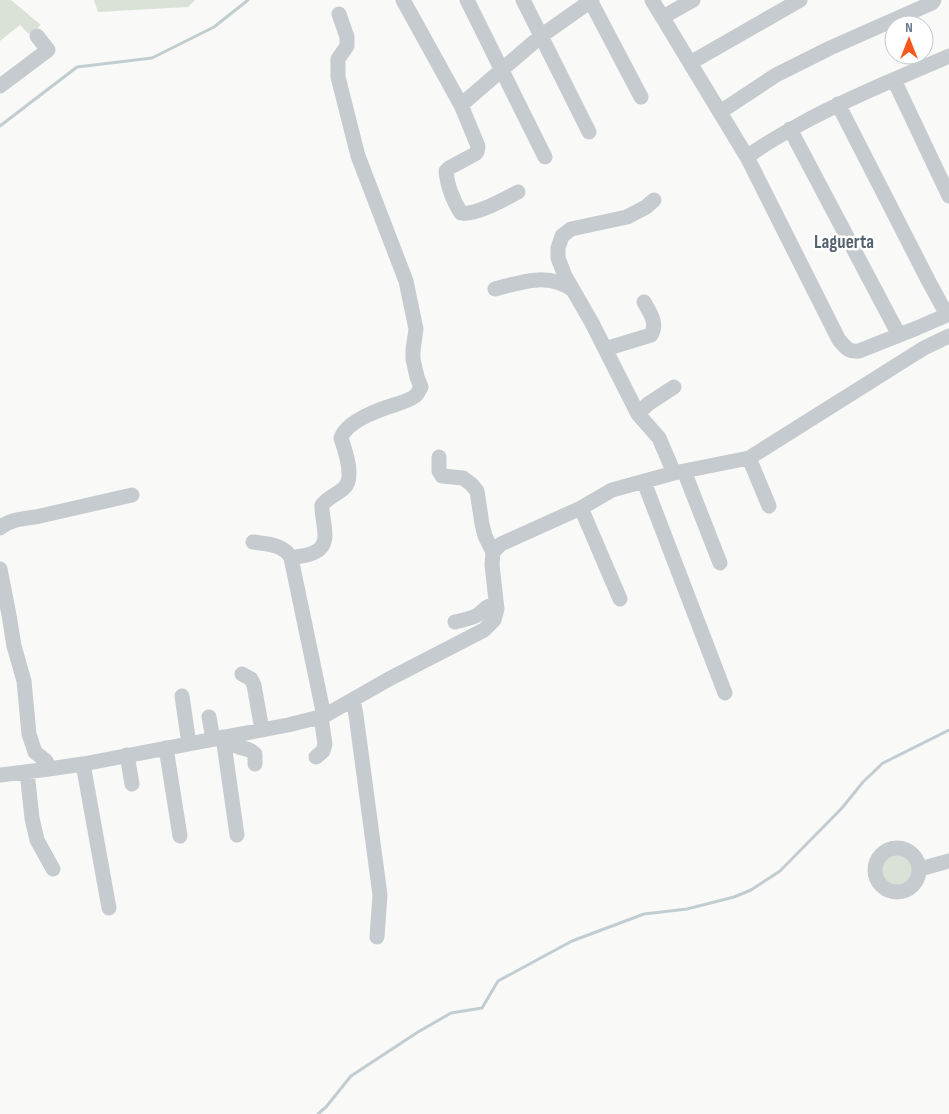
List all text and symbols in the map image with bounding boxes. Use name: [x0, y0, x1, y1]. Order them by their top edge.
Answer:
north arrow: [884, 15, 934, 65]
text: N: [905, 19, 913, 36]
district label: Laguerta: [814, 231, 874, 254]

